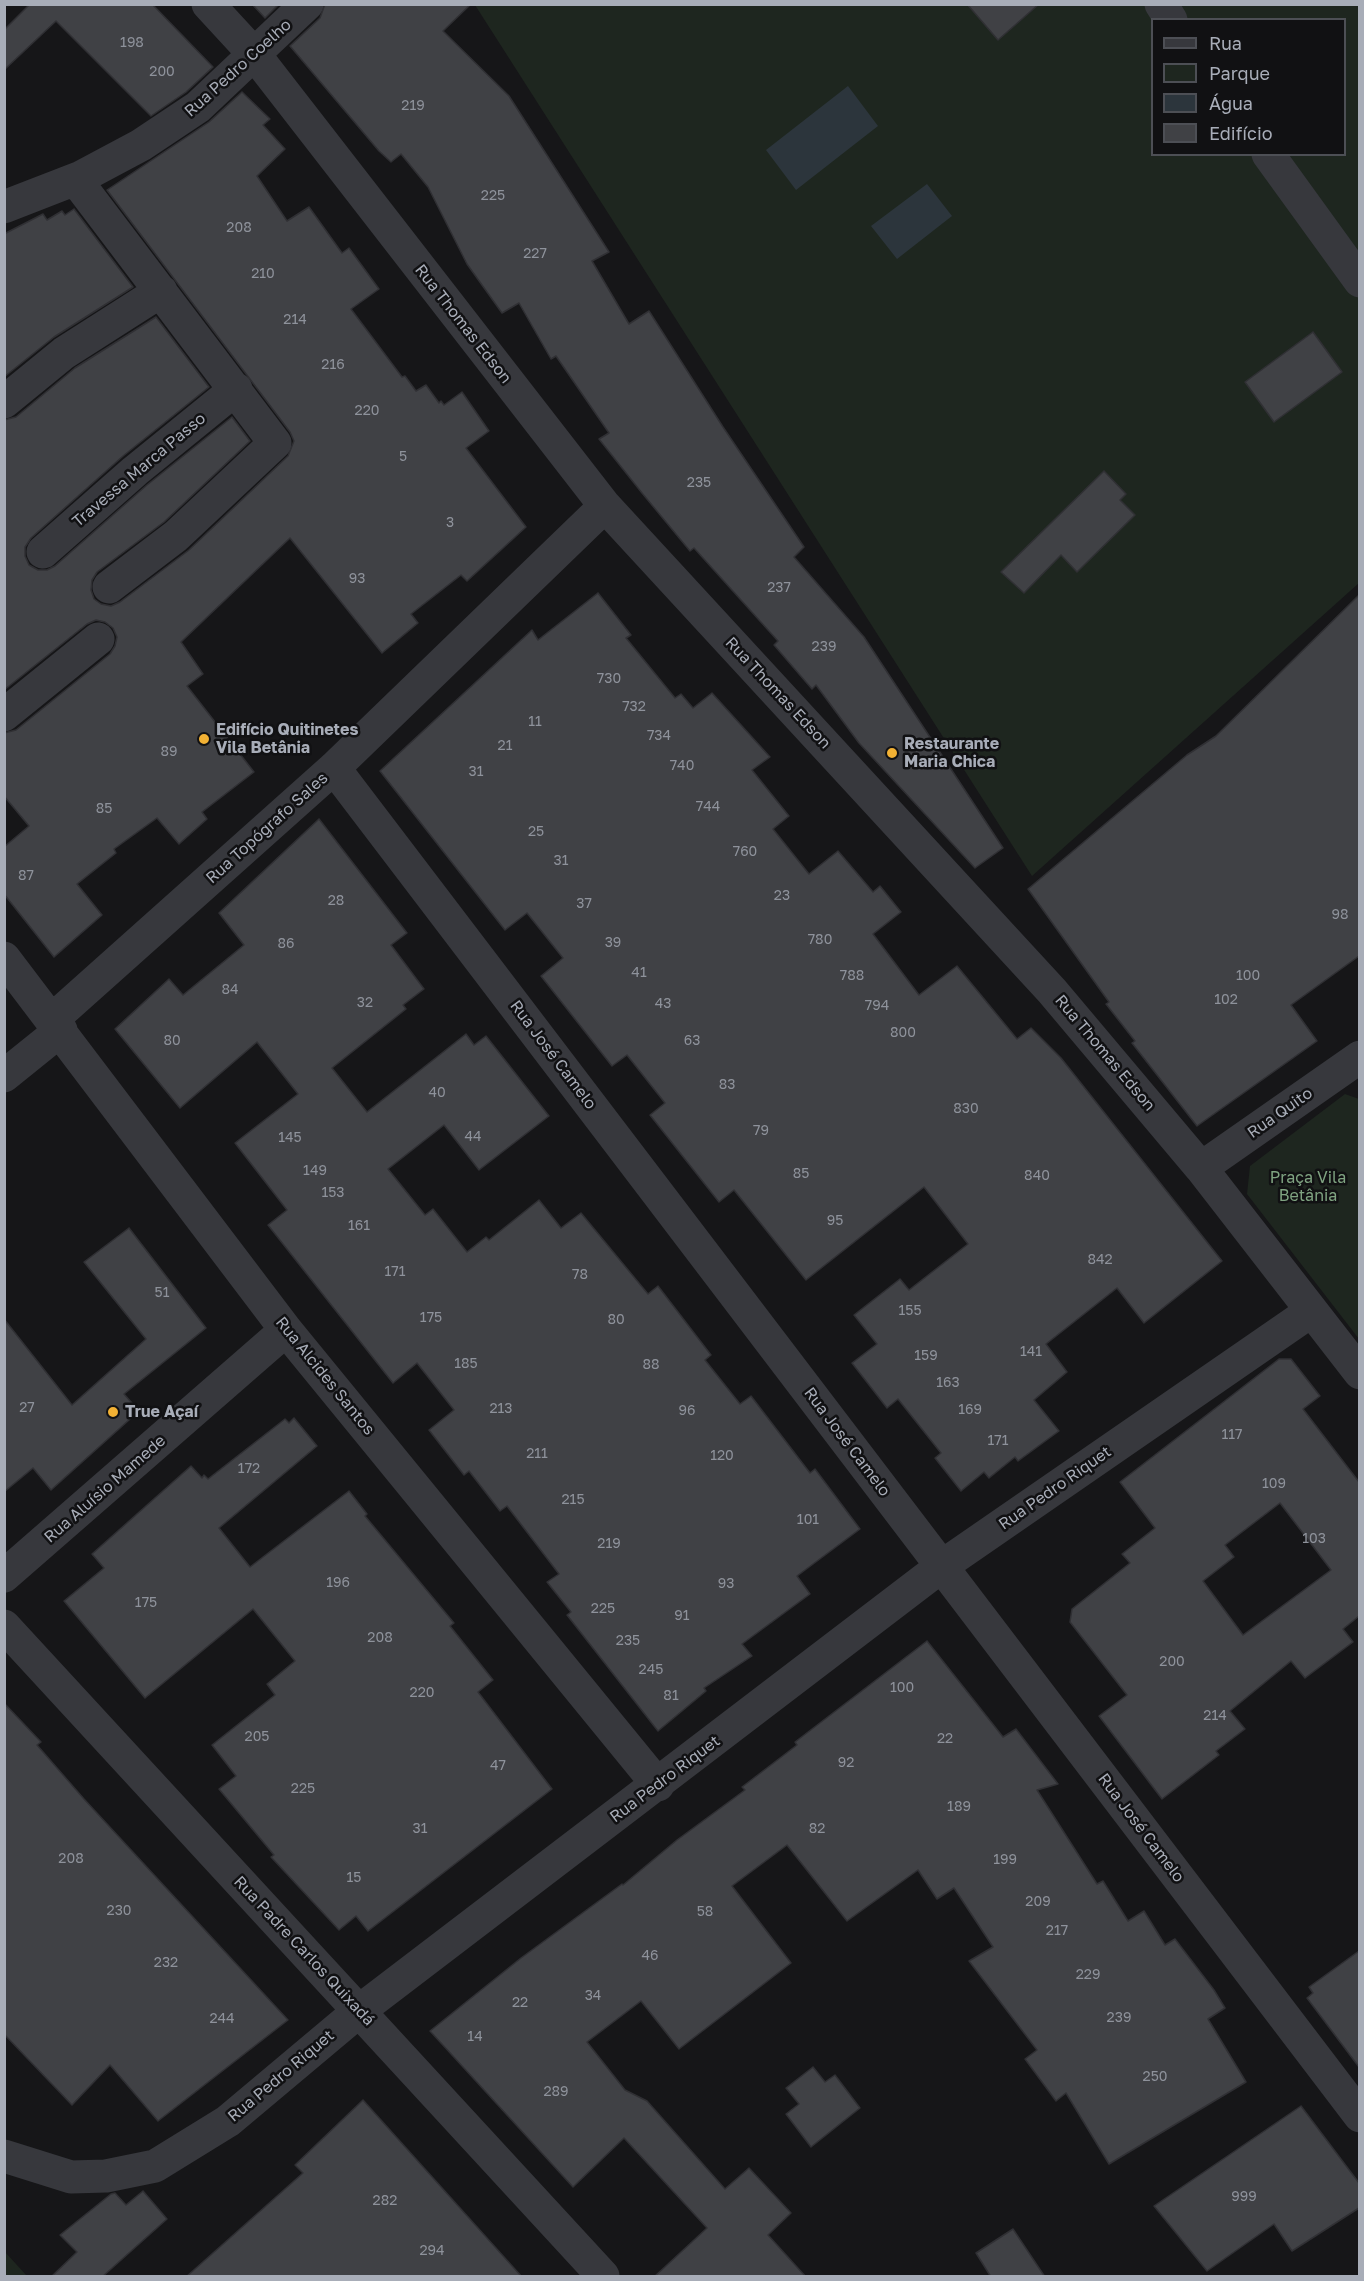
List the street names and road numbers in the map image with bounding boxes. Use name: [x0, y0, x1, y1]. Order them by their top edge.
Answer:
street label: Rua Pedro Coelho: [181, 15, 295, 121]
street label: Rua Thomas Edson: [411, 261, 515, 387]
street label: Travessa Marca Passo: [69, 409, 209, 531]
street label: Rua Thomas Edson: [721, 633, 835, 753]
street label: Rua Topógrafo Sales: [202, 768, 332, 888]
street label: Rua Thomas Edson: [1051, 991, 1159, 1115]
street label: Rua José Camelo: [506, 997, 600, 1113]
street label: Rua Quito: [1244, 1084, 1316, 1142]
street label: Rua Alcides Santos: [271, 1313, 379, 1439]
street label: Rua José Camelo: [800, 1384, 894, 1500]
street label: Rua Aluísio Mamede: [40, 1431, 170, 1547]
street label: Rua Pedro Riquet: [995, 1442, 1115, 1534]
street label: Rua Pedro Riquet: [606, 1731, 724, 1827]
street label: Rua José Camelo: [1094, 1770, 1188, 1886]
street label: Rua Padre Carlos Quixadá: [230, 1872, 378, 2030]
street label: Rua Pedro Riquet: [224, 2026, 338, 2126]

